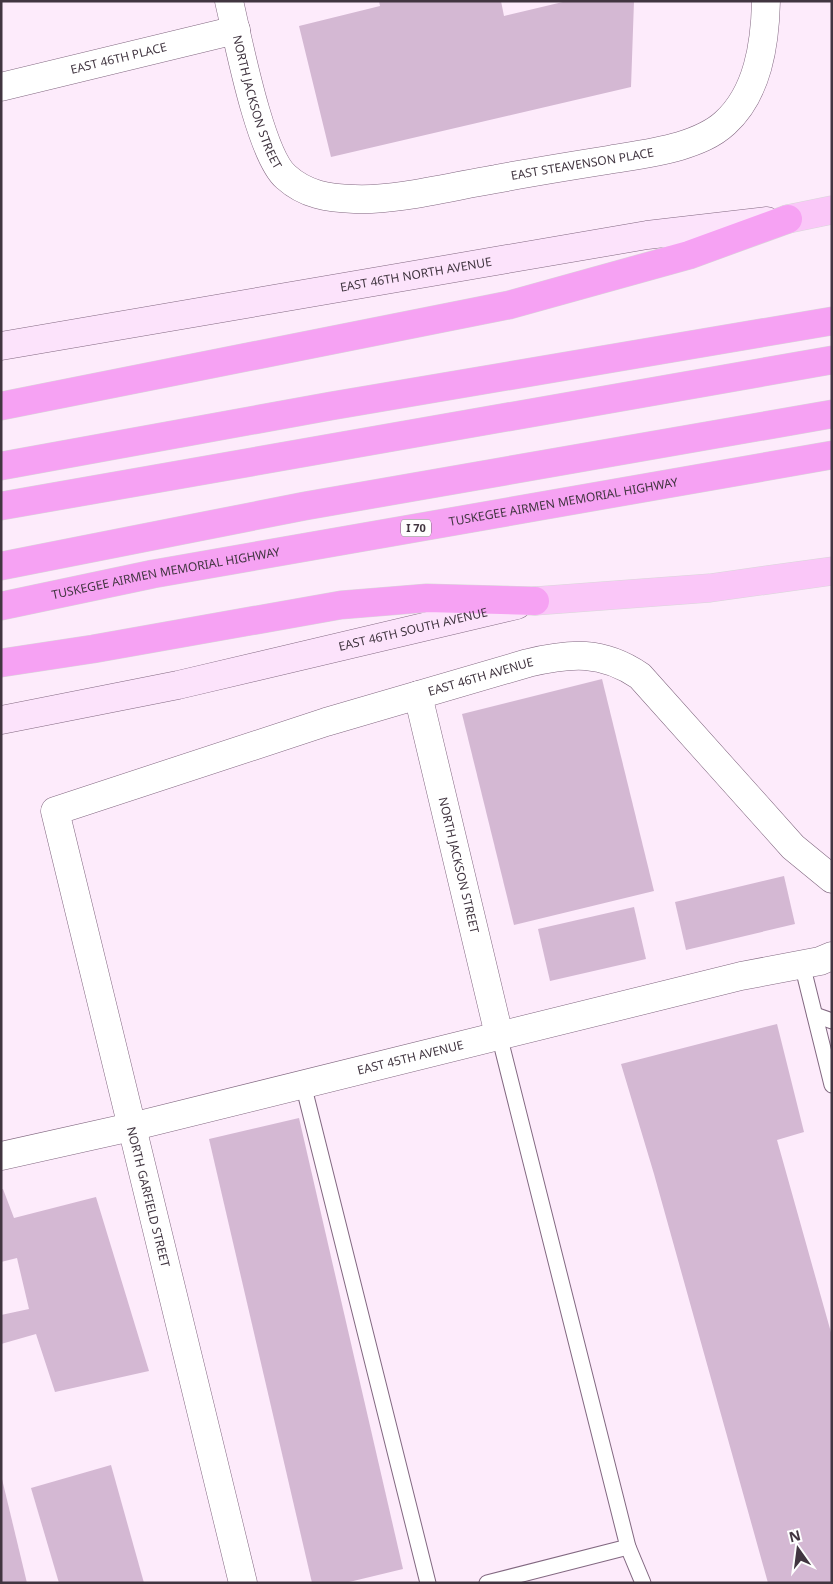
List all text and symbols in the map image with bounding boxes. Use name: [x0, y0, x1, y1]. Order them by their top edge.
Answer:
street label: NORTH JACKSON STREET: [229, 33, 286, 172]
street label: EAST 46TH PLACE: [69, 38, 168, 78]
street label: EAST STEAVENSON PLACE: [510, 143, 655, 184]
street label: EAST 46TH NORTH AVENUE: [339, 253, 493, 296]
street label: TUSKEGEE AIRMEN MEMORIAL HIGHWAY: [448, 473, 679, 530]
road number: I 70: [401, 520, 431, 536]
street label: TUSKEGEE AIRMEN MEMORIAL HIGHWAY: [50, 543, 281, 603]
street label: EAST 46TH SOUTH AVENUE: [337, 603, 489, 655]
street label: EAST 46TH AVENUE: [426, 653, 535, 700]
street label: NORTH JACKSON STREET: [435, 795, 484, 935]
street label: EAST 45TH AVENUE: [355, 1036, 465, 1079]
street label: NORTH GARFIELD STREET: [123, 1125, 174, 1269]
north arrow: [773, 1524, 823, 1574]
text: N: [787, 1525, 803, 1546]

